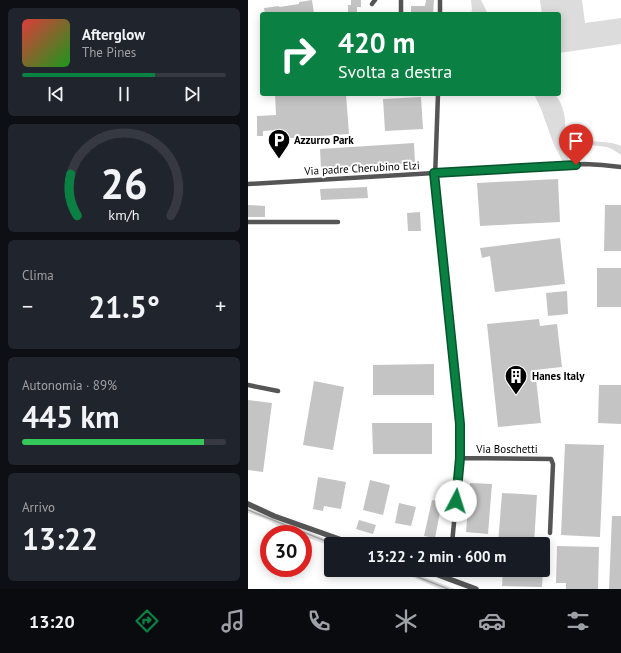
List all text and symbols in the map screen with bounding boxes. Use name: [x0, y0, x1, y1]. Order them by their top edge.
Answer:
text: 420 m: [338, 24, 415, 61]
text: Afterglow: [82, 25, 145, 44]
icon: right: [272, 28, 324, 80]
text: The Pines: [82, 44, 136, 61]
text: Svolta a destra: [338, 60, 452, 83]
icon: previous: [45, 83, 67, 105]
icon: pause: [113, 83, 135, 105]
icon: next: [181, 83, 203, 105]
pin: [559, 124, 593, 165]
parking icon: Azzurro Park: [266, 127, 292, 160]
icon: arrive: [565, 130, 587, 152]
place label: Azzurro Park: [294, 133, 354, 147]
text: 26: [100, 157, 148, 210]
street label: Via padre Cherubino Elzi: [303, 158, 420, 178]
text: km/h: [108, 205, 140, 224]
text: Clima: [22, 267, 54, 284]
text: 21.5°: [88, 287, 160, 326]
text: −: [22, 292, 33, 320]
text: +: [215, 292, 226, 320]
building icon: Hanes Italy: [503, 363, 529, 396]
place label: Hanes Italy: [532, 369, 585, 383]
text: Autonomia · 89%: [22, 377, 117, 394]
text: 445 km: [22, 397, 120, 436]
street label: Via Boschetti: [475, 442, 538, 456]
position arrow: [435, 480, 477, 522]
text: Arrivo: [22, 499, 55, 516]
text: 13:22: [22, 519, 98, 558]
speed limit sign: 30: [260, 525, 312, 577]
text: 13:22 · 2 min · 600 m: [368, 547, 506, 566]
icon: directions: [133, 607, 161, 635]
icon: music: [219, 607, 247, 635]
icon: phone: [305, 607, 333, 635]
icon: climate: [392, 607, 420, 635]
icon: car: [478, 607, 506, 635]
icon: filters: [564, 607, 592, 635]
text: 13:20: [29, 610, 75, 633]

